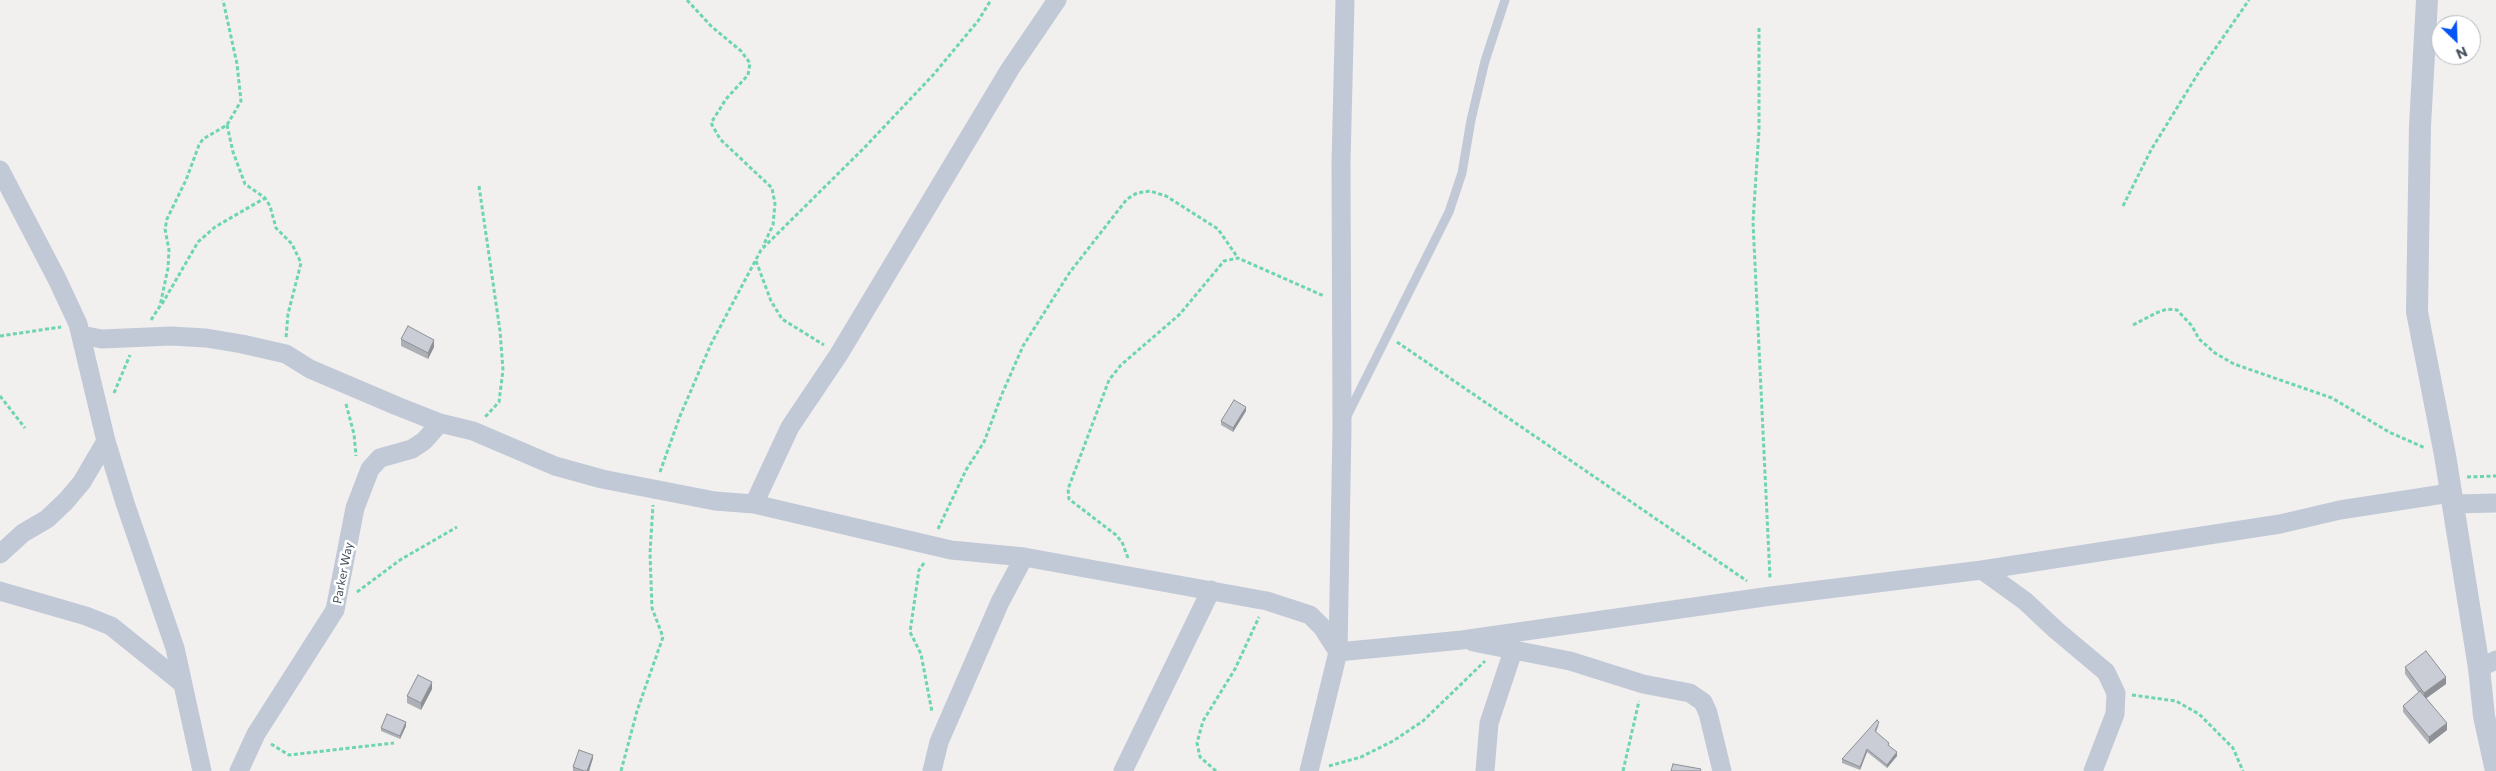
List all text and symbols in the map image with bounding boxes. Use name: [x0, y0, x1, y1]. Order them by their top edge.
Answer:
north arrow: [2431, 15, 2481, 65]
text: N: [2454, 43, 2470, 63]
street label: Parker Way: [330, 541, 356, 605]

